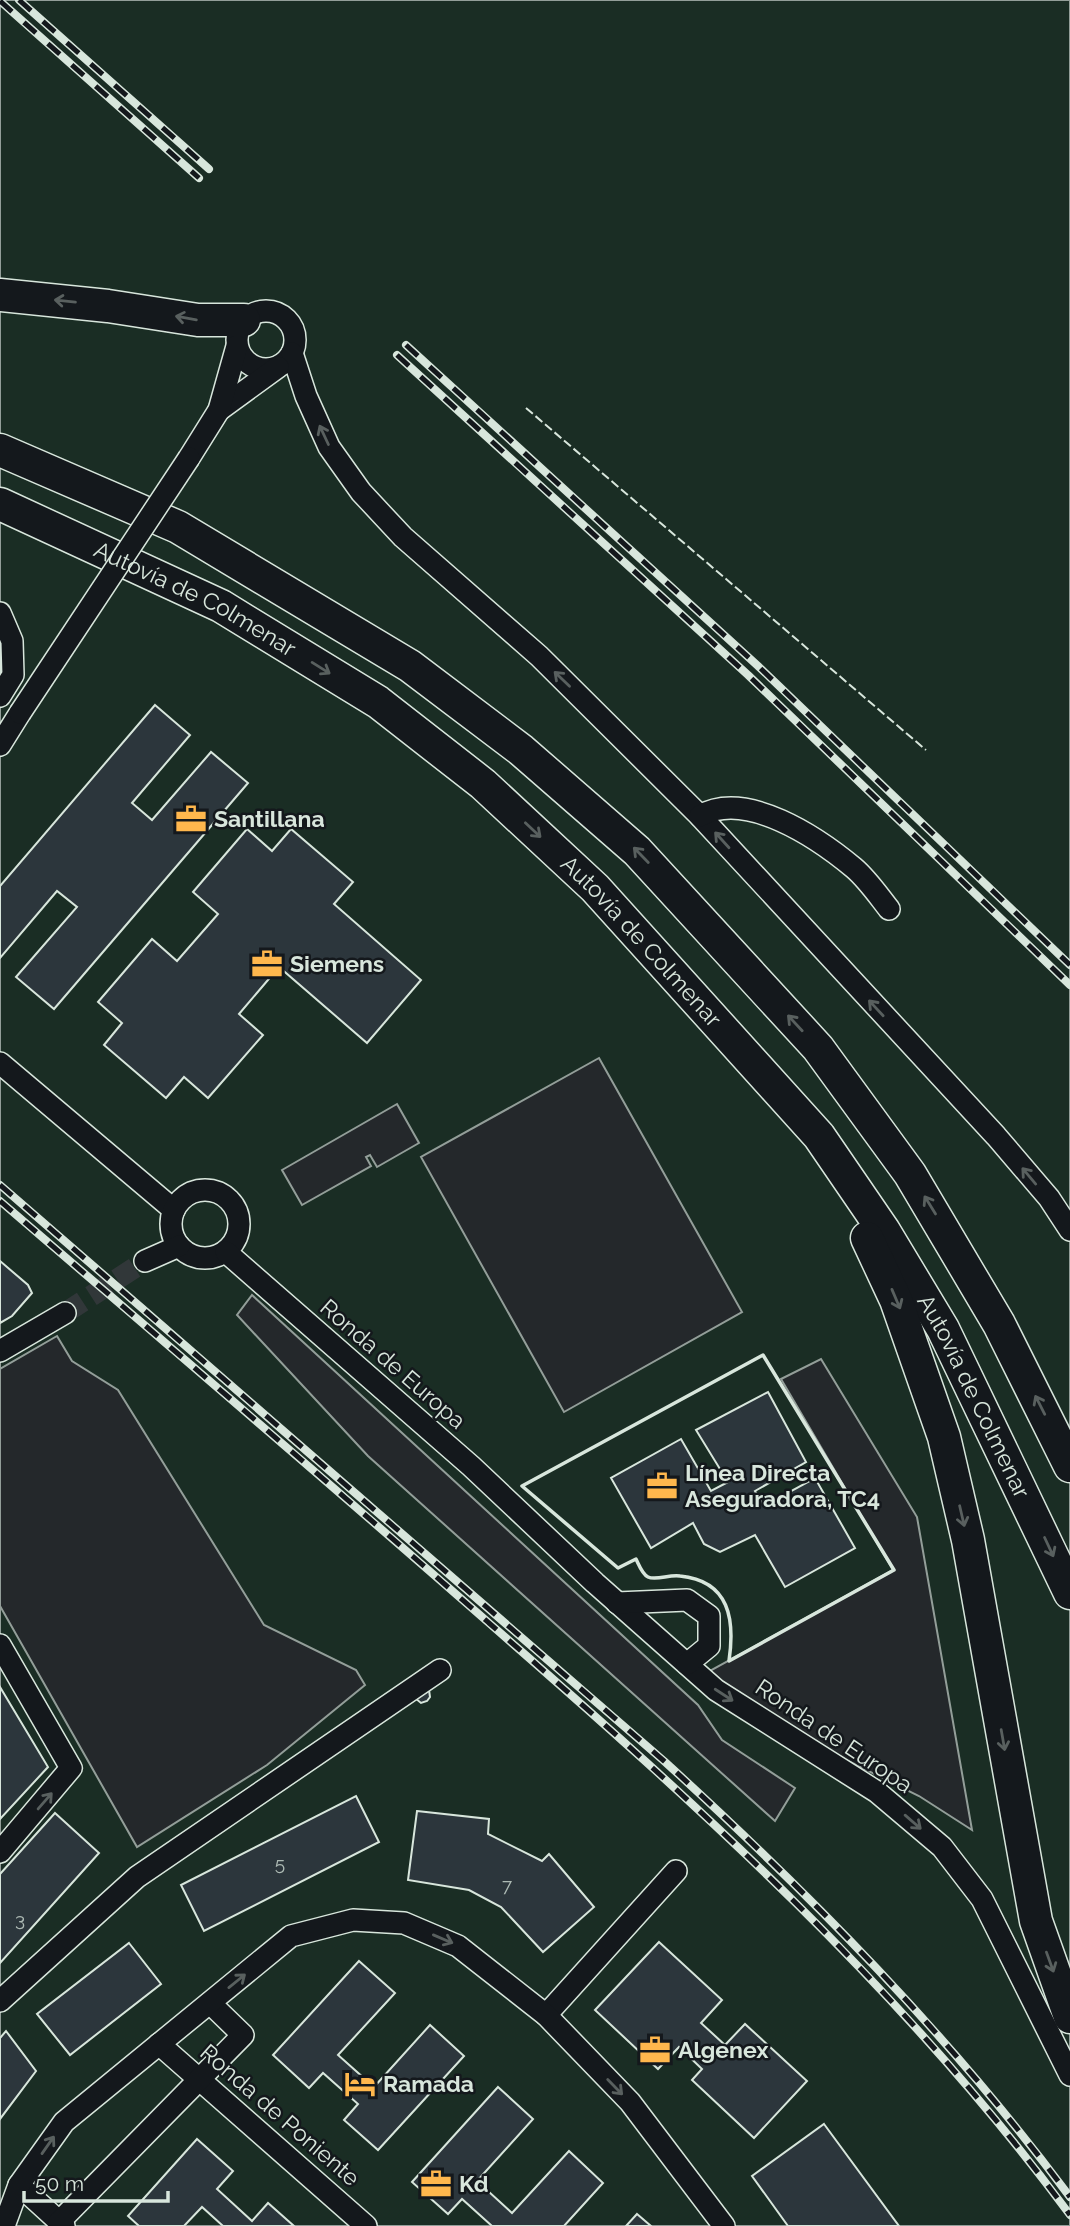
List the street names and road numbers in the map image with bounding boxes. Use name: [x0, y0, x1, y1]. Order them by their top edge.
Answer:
street label: Autovía de Colmenar: [90, 535, 301, 662]
street label: Autovía de Colmenar: [556, 850, 728, 1032]
street label: Autovía de Colmenar: [912, 1289, 1036, 1502]
street label: Ronda de Europa: [315, 1293, 471, 1434]
street label: Ronda de Europa: [751, 1673, 918, 1798]
street label: Ronda de Poniente: [195, 2038, 365, 2191]

